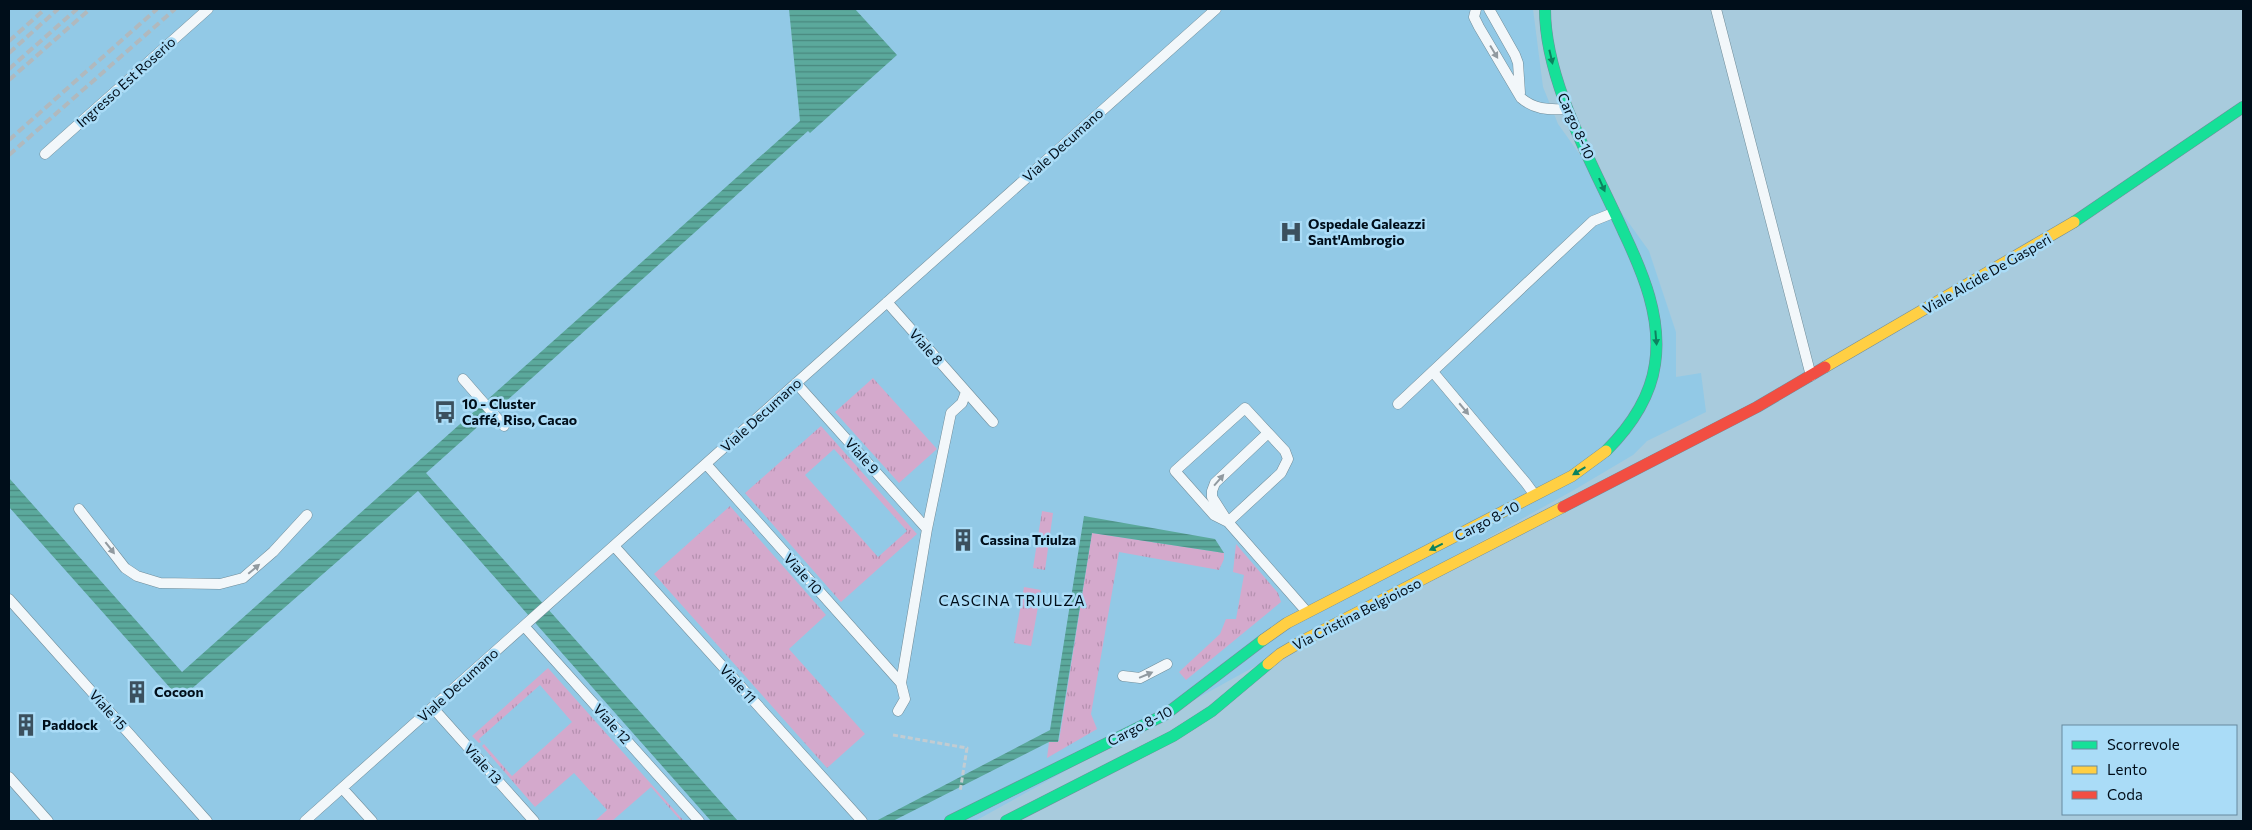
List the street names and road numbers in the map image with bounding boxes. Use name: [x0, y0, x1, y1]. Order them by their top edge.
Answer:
street label: Ingresso Est Roserio: [73, 33, 179, 131]
street label: Cargo 8-10: [1554, 90, 1599, 161]
street label: Viale Decumano: [1019, 104, 1106, 185]
street label: Viale Alcide De Gasperi: [1920, 230, 2054, 317]
street label: Viale 8: [906, 325, 947, 368]
street label: Viale Decumano: [717, 374, 804, 455]
street label: Viale 9: [842, 434, 883, 477]
street label: Cargo 8-10: [1451, 497, 1522, 544]
street label: Viale 10: [781, 550, 826, 598]
street label: Via Cristina Belgioioso: [1290, 574, 1424, 653]
street label: Viale Decumano: [414, 644, 501, 725]
street label: Viale 11: [717, 661, 760, 706]
street label: Viale 15: [86, 686, 131, 733]
street label: Viale 12: [590, 700, 635, 747]
street label: Cargo 8-10: [1104, 702, 1175, 749]
street label: Viale 13: [461, 740, 506, 787]

